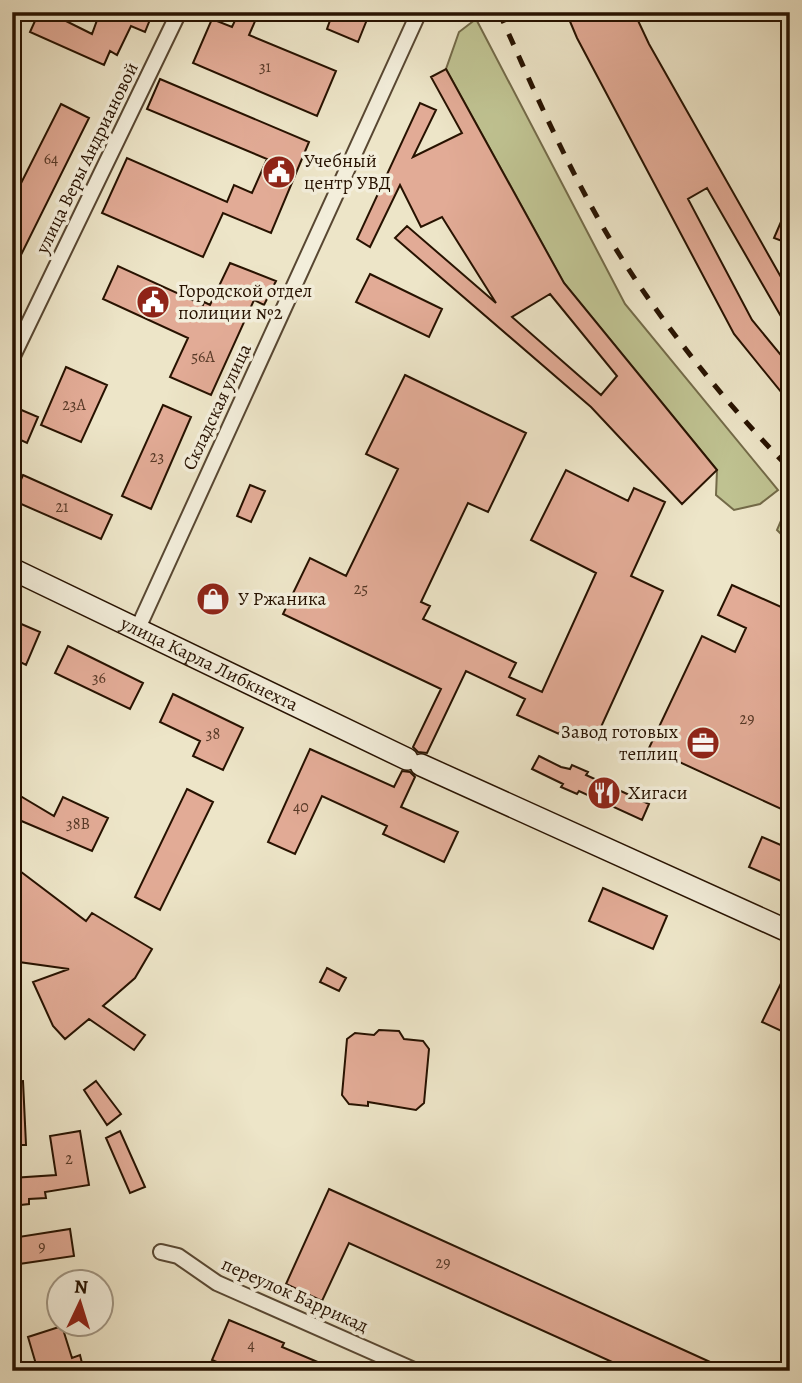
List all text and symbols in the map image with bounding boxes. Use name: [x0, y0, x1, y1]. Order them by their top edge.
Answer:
house number: 31: [259, 56, 272, 78]
street label: улица Веры Андриановой: [29, 58, 145, 259]
house number: 64: [44, 148, 58, 170]
place label: Учебный центр УВД: [304, 148, 391, 196]
public building icon: Учебный центр УВД: [260, 153, 298, 191]
place label: Городской отдел полиции №2: [178, 278, 312, 326]
public building icon: Городской отдел полиции №2: [134, 283, 172, 321]
street label: Складская улица: [176, 339, 258, 474]
house number: 56А: [191, 346, 215, 368]
house number: 23А: [62, 394, 86, 416]
house number: 23: [150, 446, 164, 468]
house number: 21: [55, 496, 69, 518]
house number: 25: [354, 578, 368, 600]
shop icon: У Ржаника: [194, 580, 232, 618]
place label: У Ржаника: [238, 586, 327, 612]
street label: улица Карла Либкнехта: [115, 610, 303, 718]
house number: 36: [92, 667, 106, 689]
house number: 29: [740, 708, 754, 730]
place label: Завод готовых теплиц: [561, 719, 679, 767]
house number: 38: [206, 723, 220, 745]
office icon: Завод готовых теплиц: [684, 724, 722, 762]
restaurant icon: Хигаси: [585, 774, 623, 812]
place label: Хигаси: [628, 780, 688, 806]
house number: 40: [293, 796, 309, 818]
house number: 38В: [66, 813, 90, 835]
house number: 2: [65, 1148, 73, 1170]
house number: 9: [38, 1236, 46, 1258]
street label: переулок Баррикад: [217, 1251, 373, 1339]
house number: 29: [436, 1252, 450, 1274]
north arrow: [46, 1268, 116, 1338]
text: N: [73, 1274, 89, 1301]
house number: 4: [247, 1334, 255, 1356]

